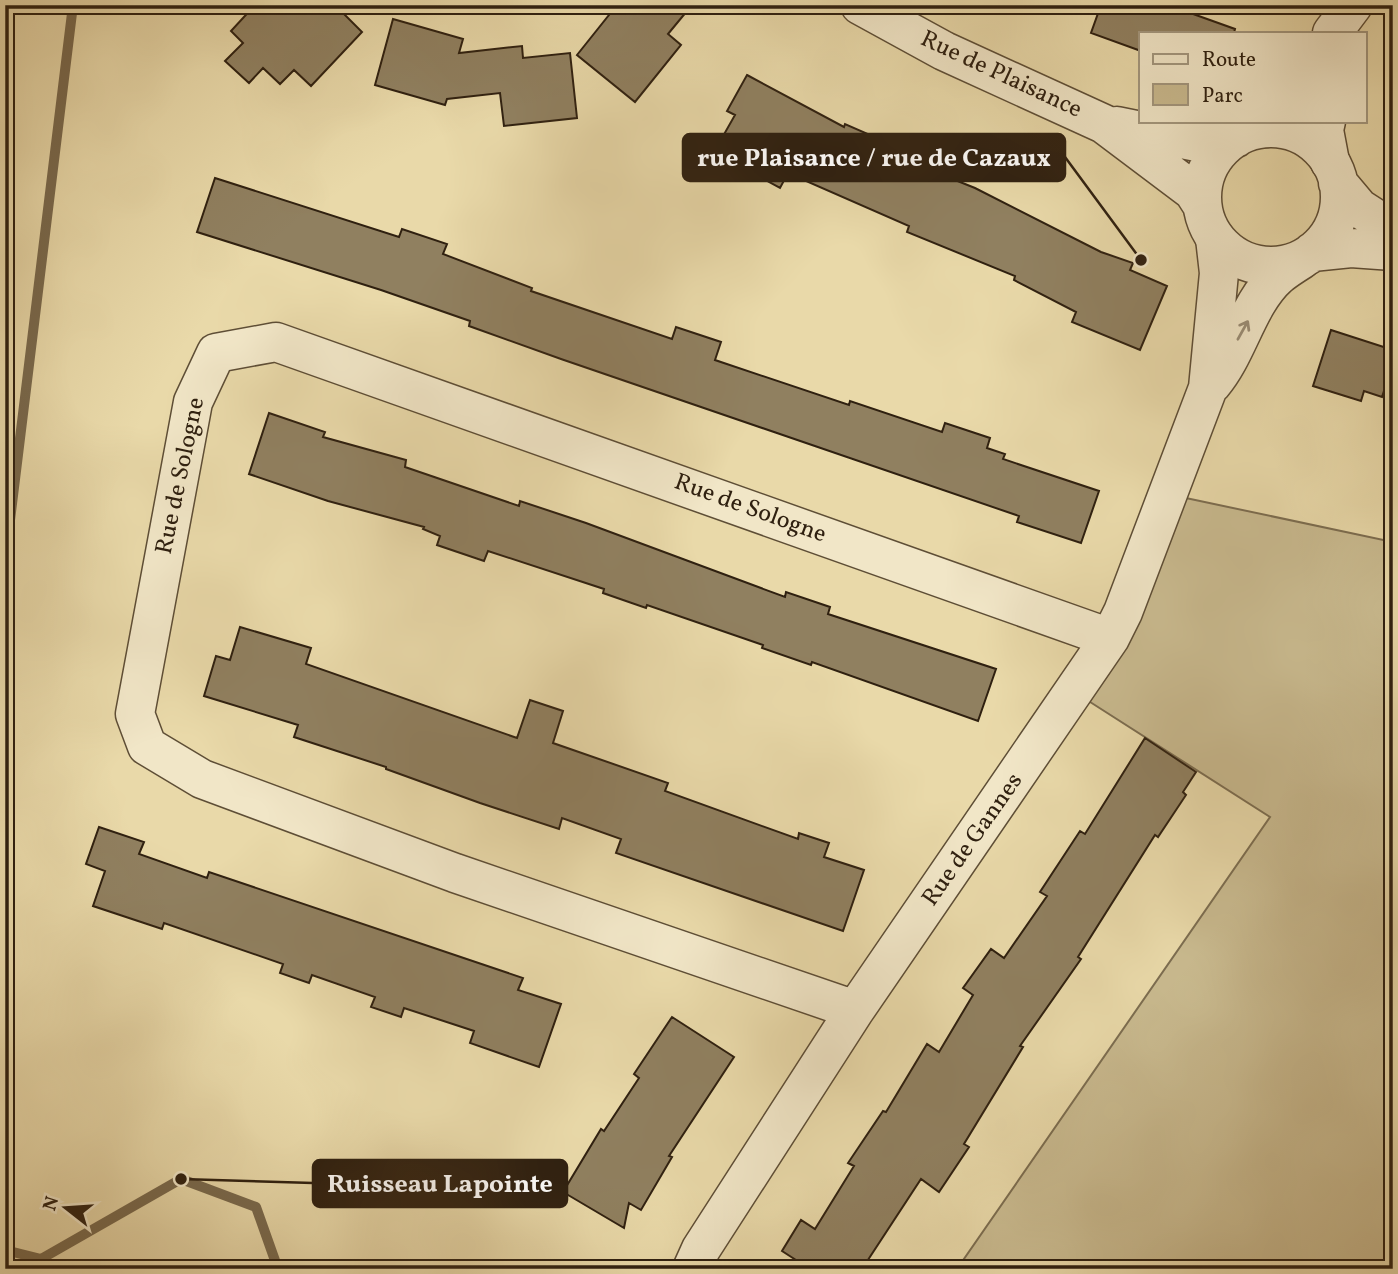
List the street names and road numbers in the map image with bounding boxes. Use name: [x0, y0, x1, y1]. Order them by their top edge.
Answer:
street label: Rue de Plaisance: [915, 23, 1087, 127]
street label: Rue de Sologne: [148, 394, 214, 558]
street label: Rue de Sologne: [669, 466, 831, 552]
street label: Rue de Gannes: [914, 767, 1032, 913]

